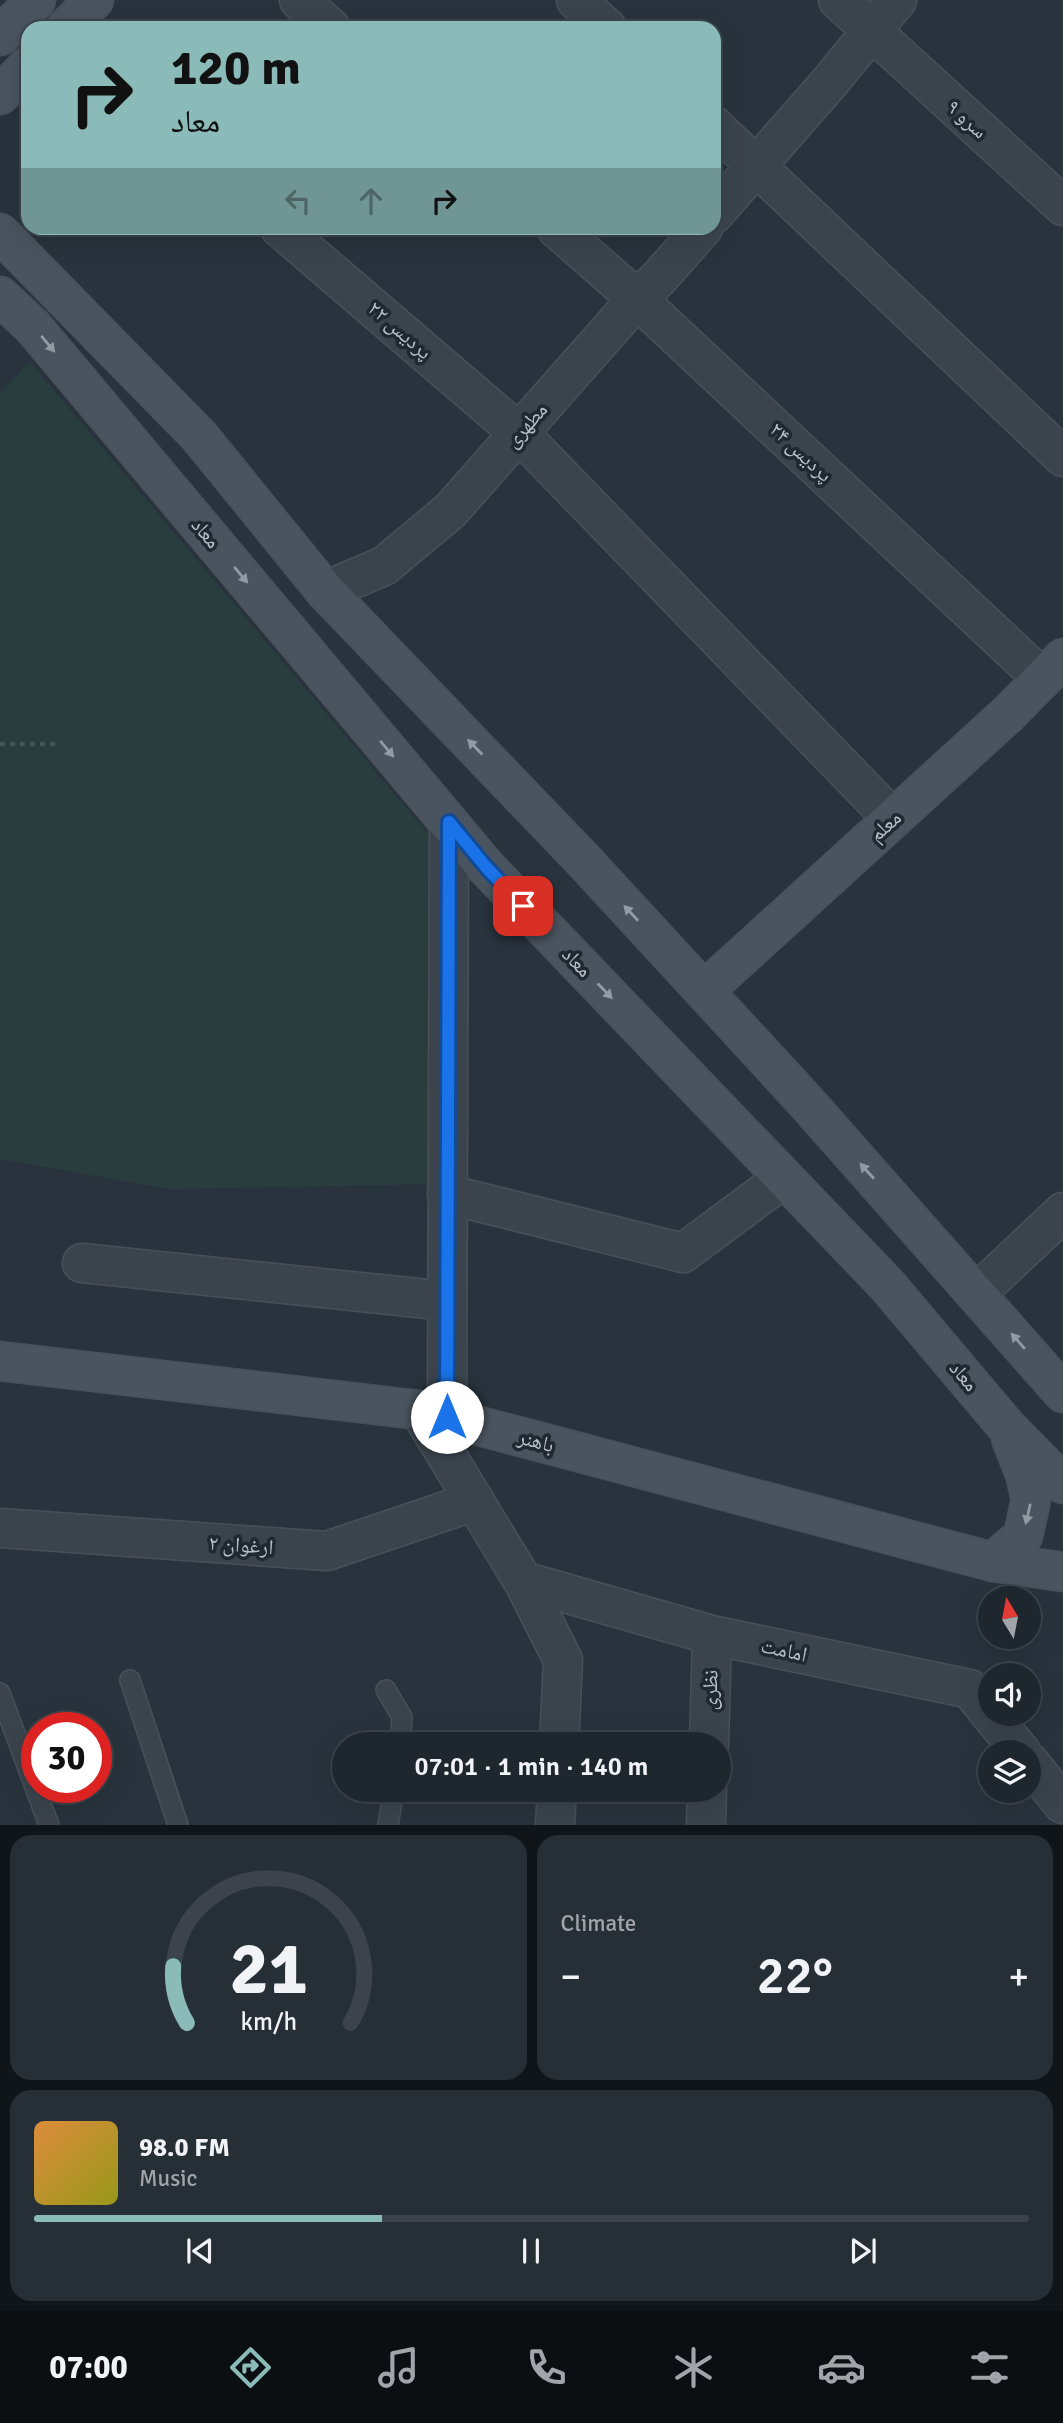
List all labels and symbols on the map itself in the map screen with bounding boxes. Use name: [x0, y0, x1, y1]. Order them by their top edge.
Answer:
street label: سرو ۹: [941, 94, 993, 144]
street label: پردیس ۲۲: [363, 295, 437, 365]
one-way arrow: [40, 336, 55, 353]
street label: مطهری: [499, 397, 553, 453]
street label: پردیس ۲۴: [764, 416, 838, 488]
street label: معاد: [186, 512, 226, 554]
one-way arrow: [233, 566, 249, 584]
one-way arrow: [467, 739, 483, 756]
one-way arrow: [379, 741, 394, 758]
street label: معلم: [863, 805, 907, 848]
pin: [493, 876, 553, 936]
one-way arrow: [623, 905, 639, 922]
street label: معاد: [556, 941, 598, 983]
one-way arrow: [596, 982, 612, 999]
one-way arrow: [859, 1162, 875, 1180]
one-way arrow: [1011, 1333, 1026, 1350]
street label: معاد: [944, 1355, 984, 1397]
position arrow: [410, 1380, 484, 1454]
street label: باهنر: [514, 1423, 557, 1458]
one-way arrow: [1022, 1503, 1033, 1525]
street label: ارغوان ۲: [208, 1530, 274, 1560]
north arrow: [978, 1586, 1041, 1648]
street label: امامت: [758, 1632, 810, 1668]
street label: نظری: [696, 1669, 724, 1711]
speed limit sign: 30: [21, 1712, 112, 1803]

